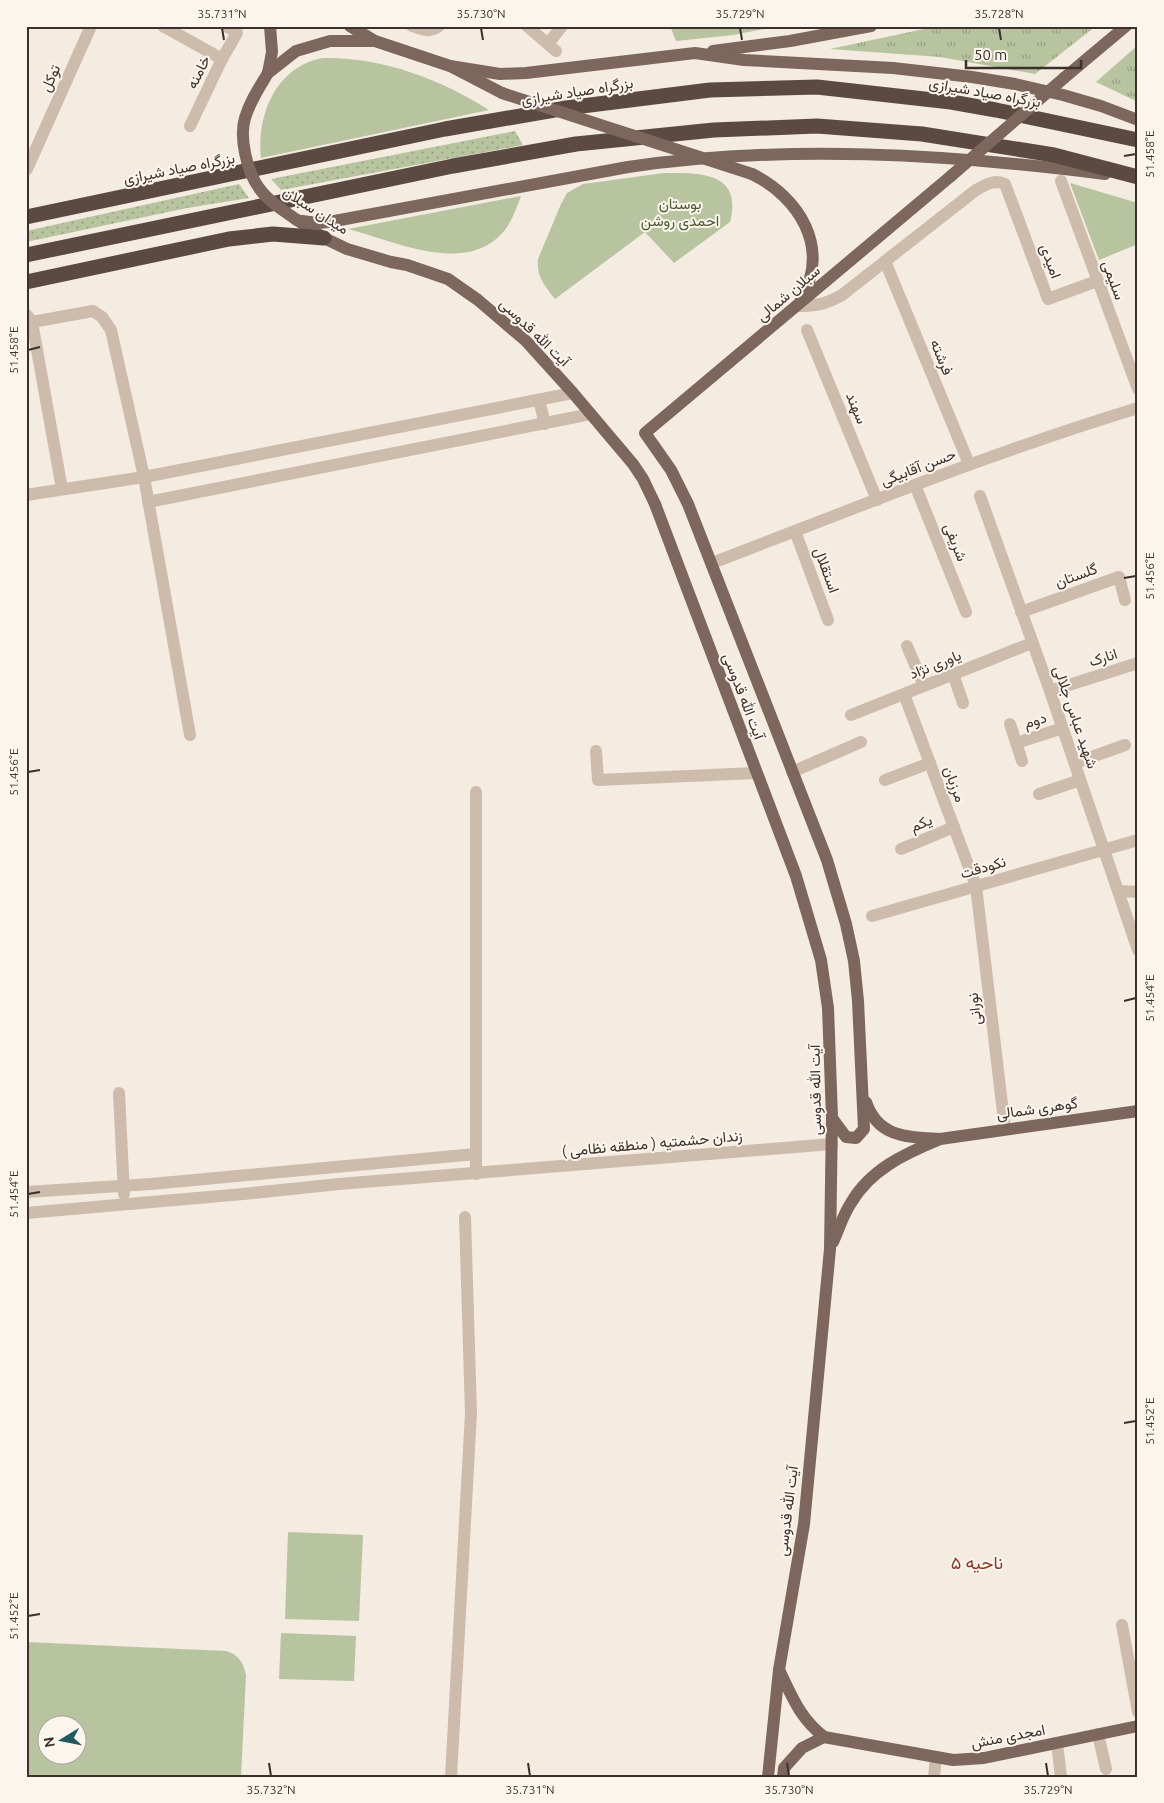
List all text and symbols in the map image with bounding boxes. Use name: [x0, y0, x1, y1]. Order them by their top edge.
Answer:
text: 35.731°N: [197, 7, 247, 20]
text: 35.730°N: [456, 7, 506, 20]
text: 35.729°N: [715, 7, 765, 20]
text: 35.728°N: [974, 7, 1024, 20]
scale bar: [966, 38, 1082, 70]
text: 50 m: [974, 46, 1007, 63]
street label: خامنه: [183, 53, 213, 91]
street label: توکل: [37, 61, 65, 95]
street label: بزرگراه صیاد شیرازی: [520, 74, 635, 110]
street label: بزرگراه صیاد شیرازی: [927, 74, 1042, 112]
text: 51.458°E: [1143, 130, 1156, 178]
street label: بزرگراه صیاد شیرازی: [122, 149, 237, 189]
street label: میدان سبلان: [280, 183, 352, 238]
park label: بوستان احمدی روشن: [641, 195, 719, 231]
street label: امیدی: [1035, 241, 1065, 281]
street label: سلیمی: [1097, 258, 1129, 303]
street label: سبلان شمالی: [753, 261, 825, 326]
street label: آیت الله قدوسی: [495, 294, 575, 372]
text: 51.458°E: [7, 326, 20, 374]
street label: فرشته: [926, 337, 957, 378]
street label: سهند: [842, 390, 871, 427]
street label: حسن آقابیگی: [878, 445, 959, 491]
street label: شریفی: [939, 521, 971, 564]
street label: استقلال: [810, 545, 843, 595]
text: 51.456°E: [1143, 552, 1156, 600]
street label: گلستان: [1052, 559, 1100, 591]
street label: انارک: [1087, 645, 1120, 670]
street label: یاوری نژاد: [907, 646, 964, 684]
street label: آیت الله قدوسی: [718, 651, 769, 744]
street label: شهید عباس جلالی: [1049, 663, 1102, 771]
street label: دوم: [1022, 709, 1049, 733]
text: 51.456°E: [7, 748, 20, 796]
street label: مرزبان: [940, 764, 969, 805]
street label: یکم: [908, 811, 935, 837]
street label: نکودقت: [958, 852, 1008, 883]
text: 51.454°E: [1143, 974, 1156, 1022]
street label: نورانی: [964, 992, 986, 1026]
street label: آیت الله قدوسی: [806, 1043, 826, 1136]
street label: گوهری شمالی: [995, 1094, 1079, 1124]
street label: زندان حشمتیه ( منطقه نظامی ): [561, 1127, 743, 1161]
text: 51.454°E: [7, 1170, 20, 1218]
text: 51.452°E: [1143, 1397, 1156, 1445]
street label: آیت الله قدوسی: [773, 1463, 803, 1557]
district label: ناحیه ۵: [951, 1552, 1003, 1573]
text: 51.452°E: [7, 1592, 20, 1640]
north arrow: [38, 1716, 88, 1766]
street label: امجدی منش: [969, 1720, 1047, 1753]
text: N: [40, 1736, 58, 1749]
text: 35.732°N: [246, 1783, 296, 1796]
text: 35.731°N: [505, 1783, 555, 1796]
text: 35.730°N: [764, 1783, 814, 1796]
text: 35.729°N: [1023, 1783, 1073, 1796]

